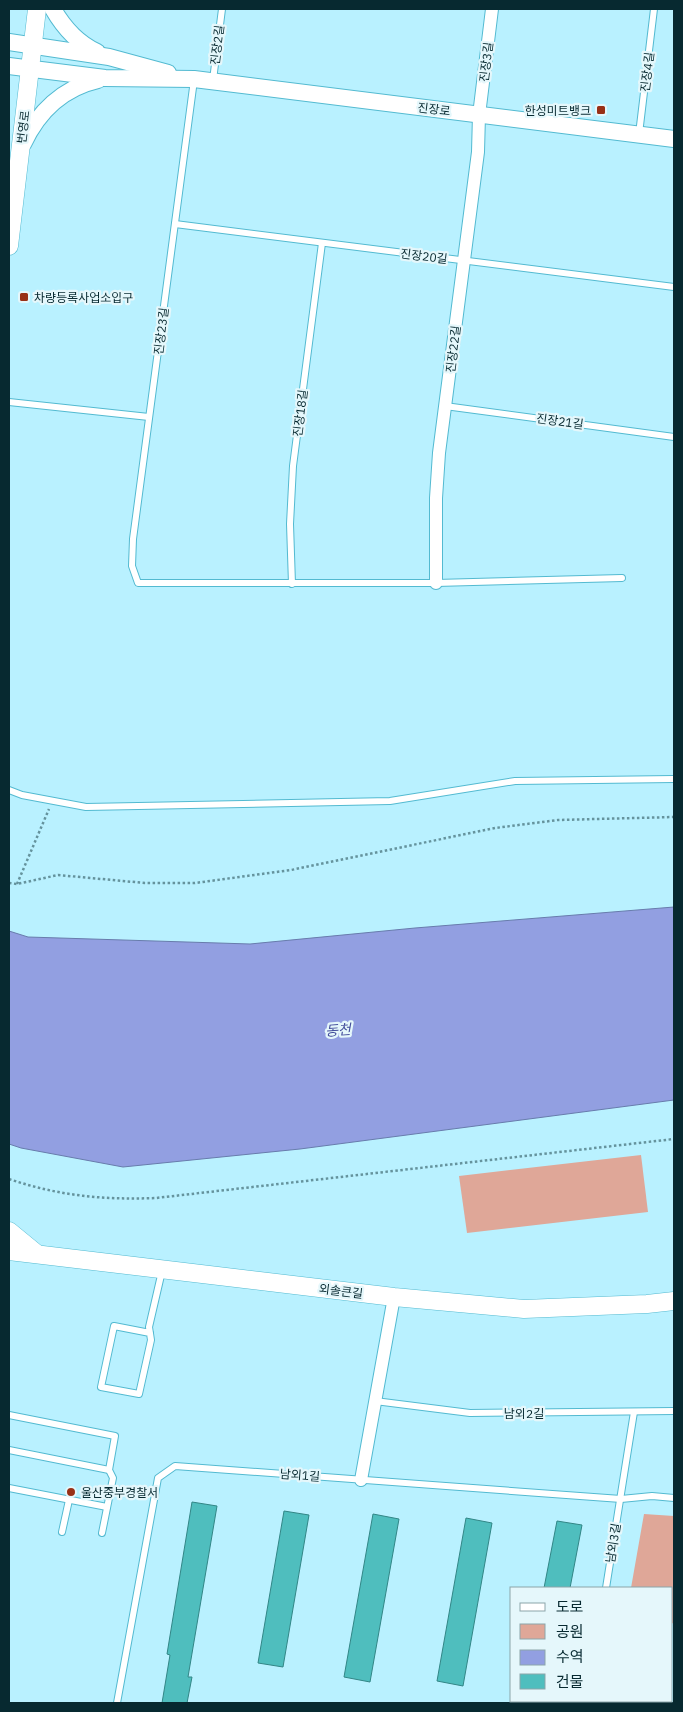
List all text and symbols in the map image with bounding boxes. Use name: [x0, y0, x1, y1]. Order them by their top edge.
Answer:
street label: 진장2길: [207, 24, 227, 66]
street label: 진장3길: [476, 41, 496, 83]
street label: 진장4길: [637, 51, 657, 93]
street label: 진장로: [417, 100, 451, 118]
place label: 한성미트뱅크: [525, 103, 591, 118]
marker: 한성미트뱅크: [595, 104, 607, 116]
street label: 번영로: [14, 110, 32, 144]
street label: 진장20길: [399, 246, 449, 266]
place label: 차량등록사업소입구: [34, 290, 133, 305]
marker: 차량등록사업소입구: [18, 291, 30, 303]
street label: 진장23길: [151, 306, 171, 356]
street label: 진장22길: [443, 324, 463, 374]
street label: 진장18길: [290, 388, 310, 438]
street label: 진장21길: [535, 410, 585, 432]
water label: 동천: [325, 1020, 353, 1040]
street label: 외솔큰길: [318, 1281, 364, 1301]
street label: 남외2길: [504, 1406, 544, 1421]
street label: 남외1길: [279, 1466, 321, 1484]
place label: 울산중부경찰서: [81, 1485, 158, 1500]
marker: 울산중부경찰서: [65, 1486, 77, 1498]
street label: 남외3길: [602, 1522, 624, 1564]
legend: [510, 1587, 673, 1702]
text: 도로: [556, 1597, 584, 1616]
text: 공원: [556, 1622, 584, 1641]
text: 수역: [556, 1647, 584, 1666]
text: 건물: [556, 1672, 584, 1691]

